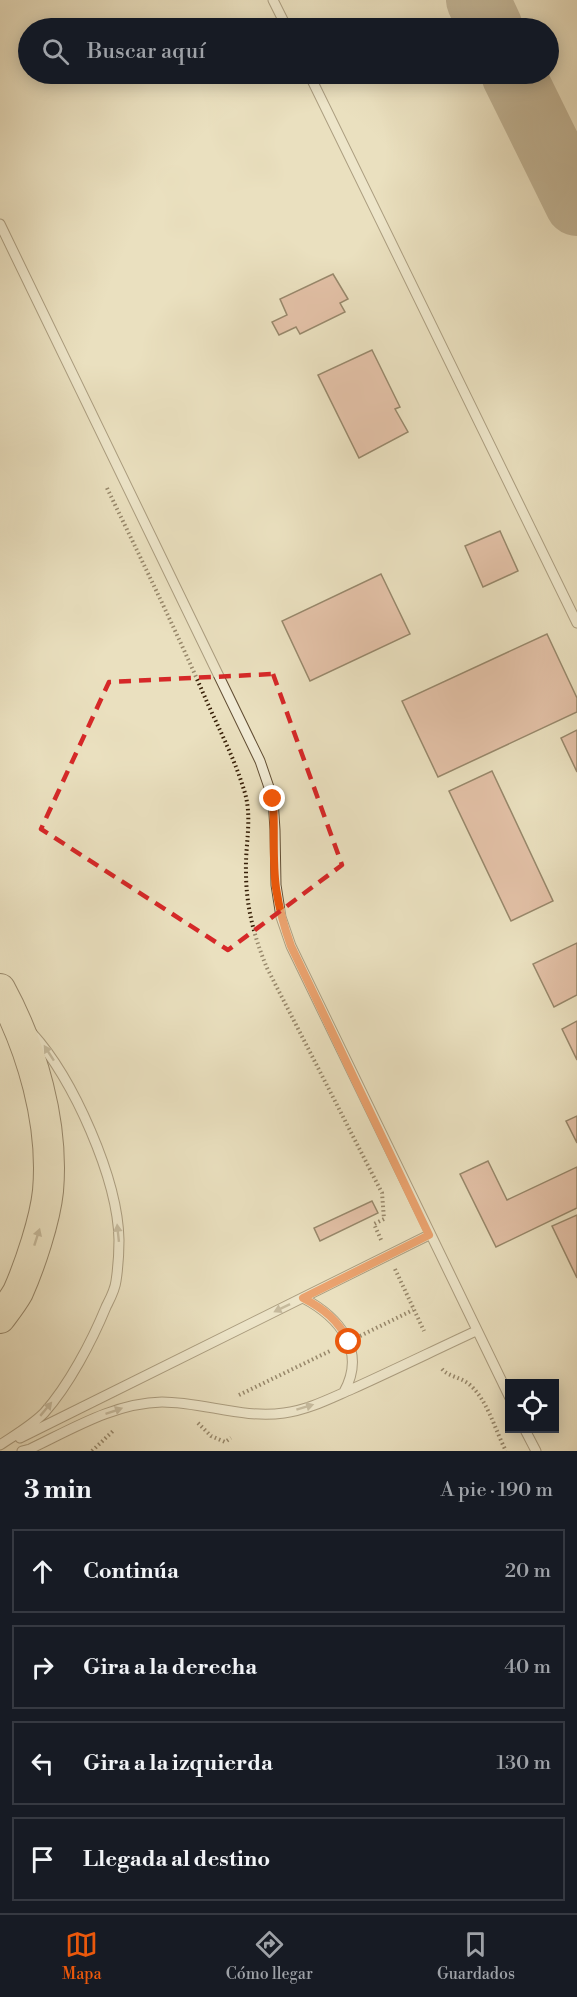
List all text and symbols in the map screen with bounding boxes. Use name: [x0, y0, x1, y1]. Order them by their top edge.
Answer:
search box: [18, 18, 559, 84]
icon: search: [39, 35, 72, 68]
text: Buscar aquí: [87, 38, 205, 65]
route end: [259, 785, 285, 811]
one-way arrow: [43, 1045, 54, 1062]
one-way arrow: [113, 1224, 123, 1243]
one-way arrow: [33, 1228, 42, 1246]
one-way arrow: [274, 1303, 291, 1312]
route start: [335, 1328, 361, 1354]
map controls: [505, 1379, 559, 1433]
button: locate: [505, 1379, 559, 1433]
one-way arrow: [39, 1401, 52, 1417]
one-way arrow: [296, 1402, 314, 1411]
one-way arrow: [105, 1406, 123, 1416]
text: 3 min: [24, 1474, 92, 1506]
text: A pie · 190 m: [440, 1478, 553, 1503]
icon: ahead: [26, 1555, 59, 1588]
text: Continúa: [83, 1558, 179, 1585]
text: 20 m: [505, 1559, 551, 1584]
icon: right: [26, 1651, 59, 1684]
text: Gira a la derecha: [83, 1654, 257, 1681]
text: 40 m: [504, 1655, 551, 1680]
icon: left: [26, 1747, 59, 1780]
text: Gira a la izquierda: [83, 1750, 273, 1777]
text: 130 m: [496, 1751, 551, 1776]
icon: arrive: [26, 1843, 59, 1876]
text: Llegada al destino: [83, 1846, 270, 1873]
tab: Mapa: [62, 1928, 102, 1984]
tab: Cómo llegar: [226, 1928, 313, 1984]
tab: Guardados: [437, 1928, 515, 1984]

